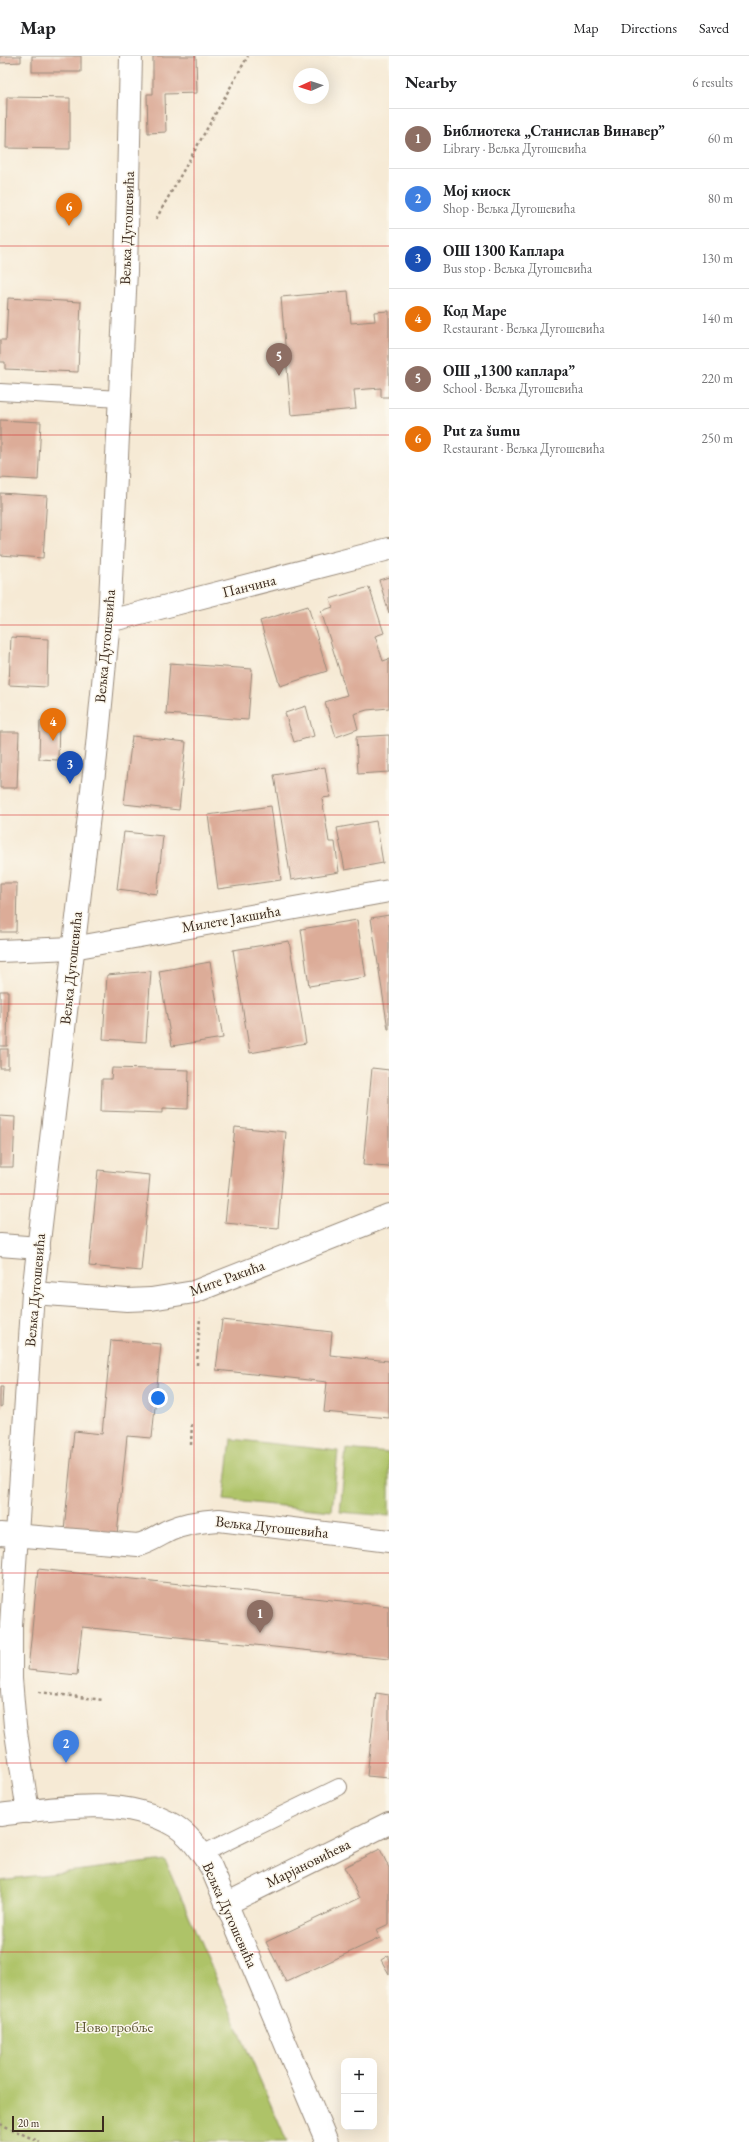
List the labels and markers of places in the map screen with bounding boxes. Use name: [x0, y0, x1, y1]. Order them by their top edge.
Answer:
pin: 6: [56, 193, 82, 226]
pin: 5: [266, 343, 292, 376]
pin: 4: [40, 708, 66, 741]
pin: 3: [57, 751, 83, 784]
pin: 1: [247, 1600, 273, 1633]
pin: 2: [53, 1730, 79, 1763]

